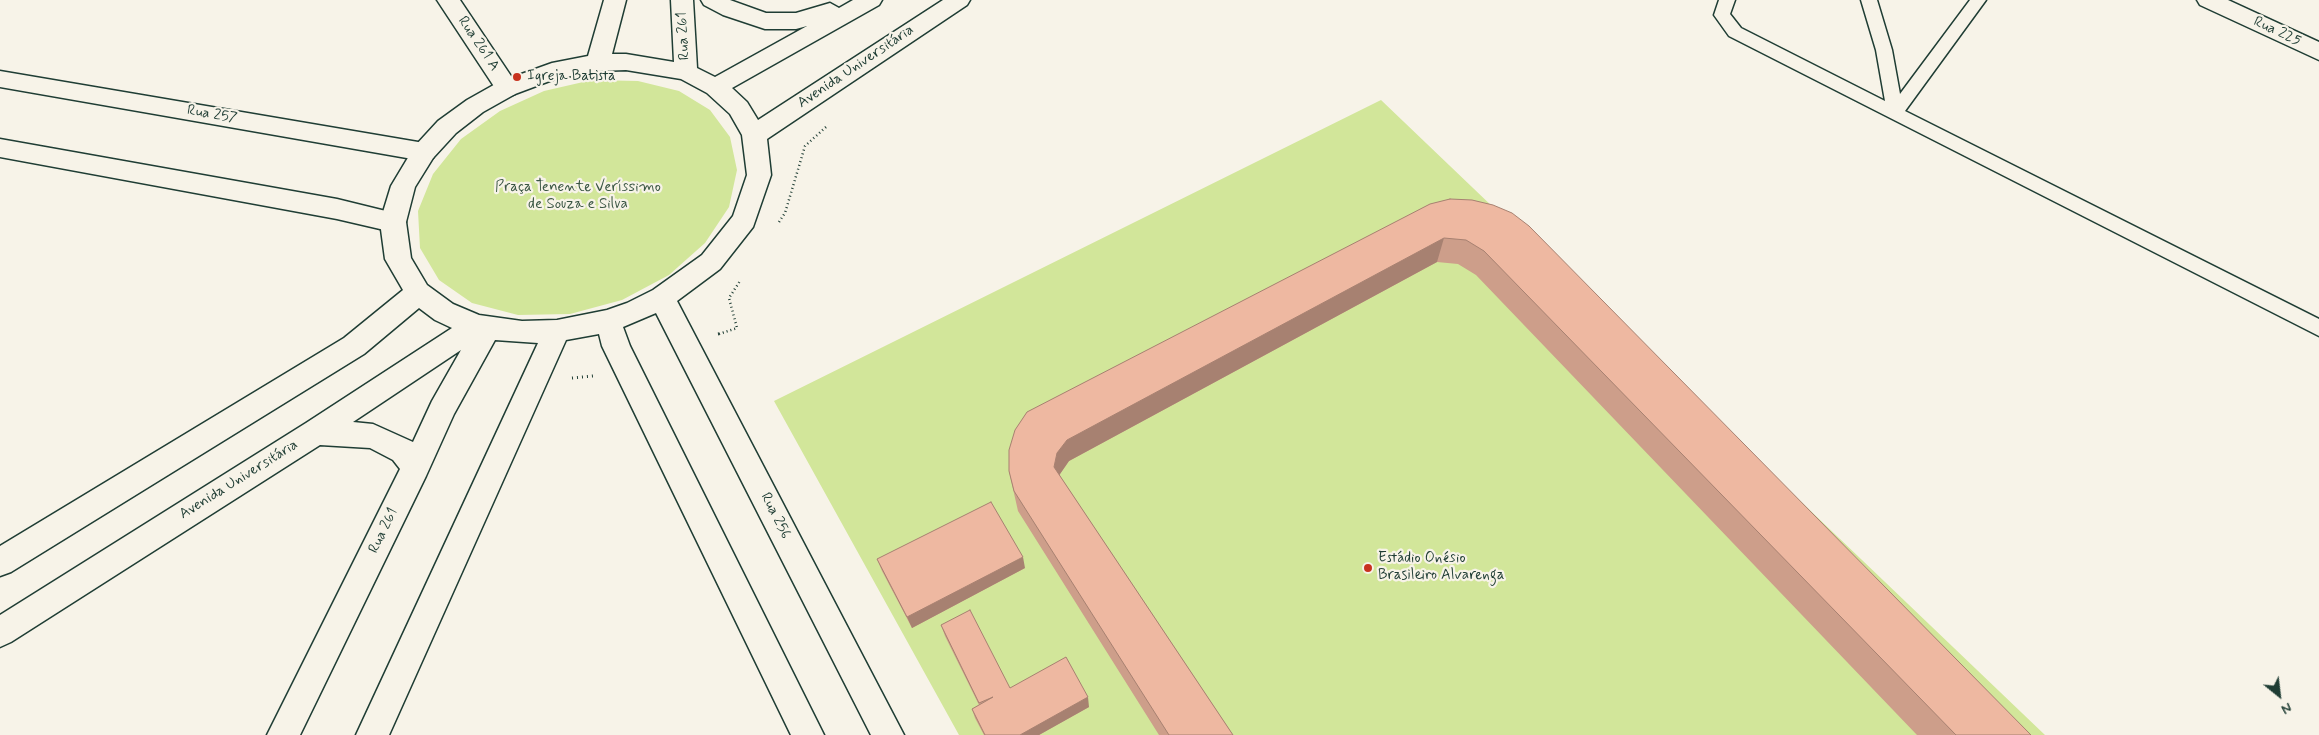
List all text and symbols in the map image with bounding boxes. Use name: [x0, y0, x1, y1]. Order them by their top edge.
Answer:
street label: Rua 261: [674, 11, 694, 61]
street label: Rua 261 A: [453, 13, 503, 75]
street label: Rua 225: [2250, 13, 2304, 51]
street label: Avenida Universitária: [794, 21, 918, 113]
place label: Igreja Batista: [527, 68, 616, 86]
marker: Igreja Batista: [511, 71, 523, 83]
street label: Rua 257: [186, 102, 238, 128]
park label: Praça Tenente Veríssimo de Souza e Silva: [495, 179, 661, 214]
street label: Avenida Universitária: [176, 436, 302, 524]
street label: Rua 256: [756, 490, 794, 542]
street label: Rua 261: [365, 505, 403, 557]
place label: Estádio Onésio Brasileiro Alvarenga: [1378, 550, 1505, 585]
marker: Estádio Onésio Brasileiro Alvarenga: [1362, 562, 1374, 574]
north arrow: [2254, 670, 2304, 720]
text: N: [2278, 698, 2295, 718]

